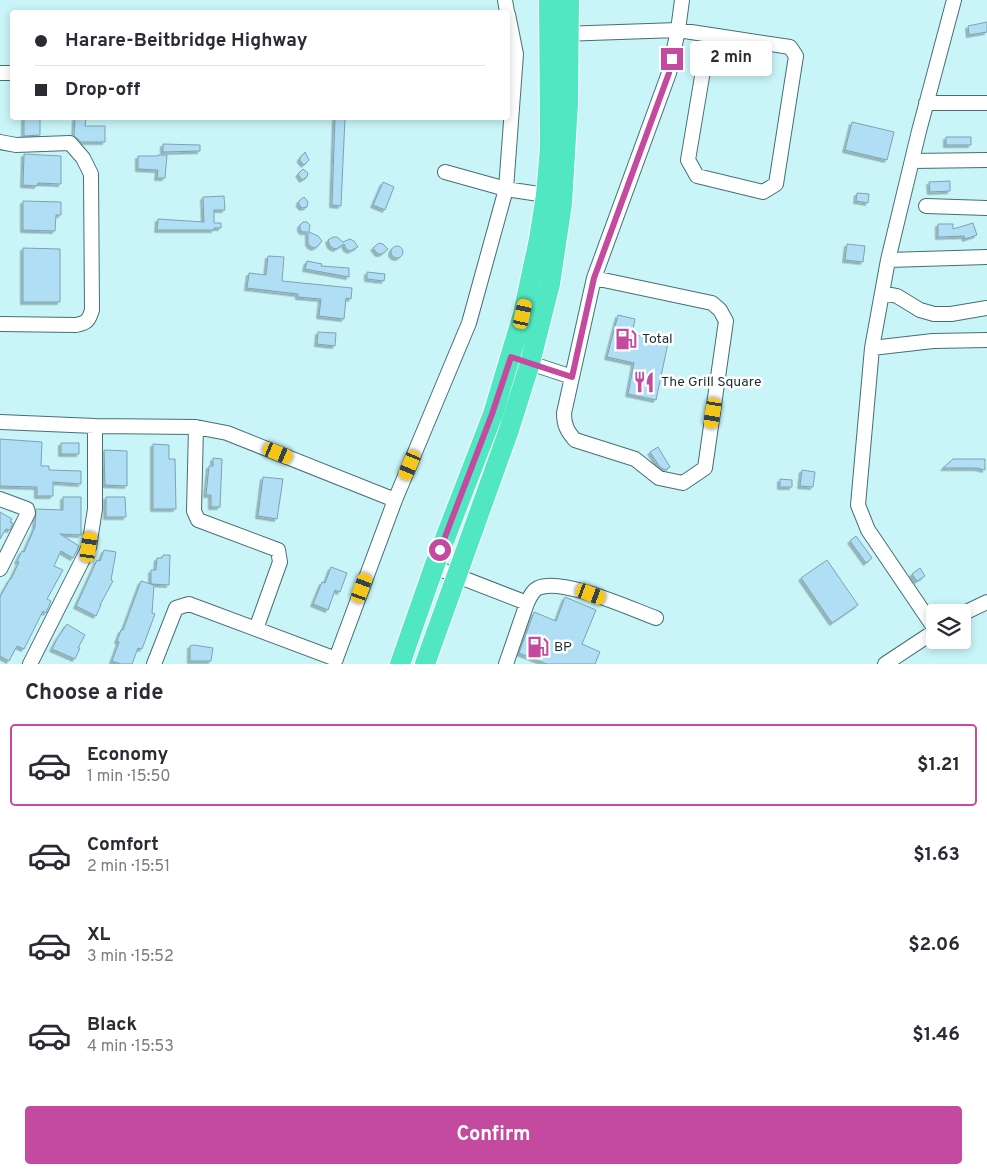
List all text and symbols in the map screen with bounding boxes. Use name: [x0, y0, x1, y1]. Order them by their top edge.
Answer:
text: Harare-Beitbridge Highway: [65, 29, 308, 53]
callout: 2 min: [690, 42, 772, 76]
route end: [661, 48, 683, 70]
text: 2 min: [710, 48, 752, 68]
text: Drop-off: [65, 78, 140, 102]
car: [512, 298, 533, 330]
fuel station icon: Total: [613, 326, 639, 352]
place label: Total: [642, 331, 673, 348]
restaurant icon: The Grill Square: [631, 369, 657, 395]
place label: The Grill Square: [661, 374, 761, 391]
car: [703, 397, 722, 429]
car: [261, 440, 294, 466]
car: [397, 448, 422, 482]
car: [79, 531, 98, 563]
route start: [429, 539, 451, 561]
car: [349, 571, 374, 605]
car: [574, 582, 607, 606]
map controls: [926, 604, 971, 649]
button: layers: [926, 604, 971, 649]
fuel station icon: BP: [525, 634, 551, 660]
place label: BP: [554, 639, 572, 656]
text: Choose a ride: [25, 680, 163, 707]
icon: car: [27, 743, 72, 788]
text: Economy: [87, 743, 168, 767]
text: $1.21: [917, 753, 960, 777]
text: 1 min · 15:50: [87, 767, 171, 787]
icon: car: [27, 833, 72, 878]
text: Comfort: [87, 833, 159, 857]
text: $1.63: [913, 843, 960, 867]
text: 2 min · 15:51: [87, 857, 170, 877]
icon: car: [27, 923, 72, 968]
text: XL: [87, 923, 110, 947]
text: $2.06: [908, 933, 960, 957]
text: 3 min · 15:52: [87, 947, 174, 967]
icon: car: [27, 1013, 72, 1058]
text: Black: [87, 1013, 137, 1037]
text: $1.46: [912, 1023, 960, 1047]
text: 4 min · 15:53: [87, 1037, 174, 1057]
button: Confirm: [25, 1106, 962, 1164]

